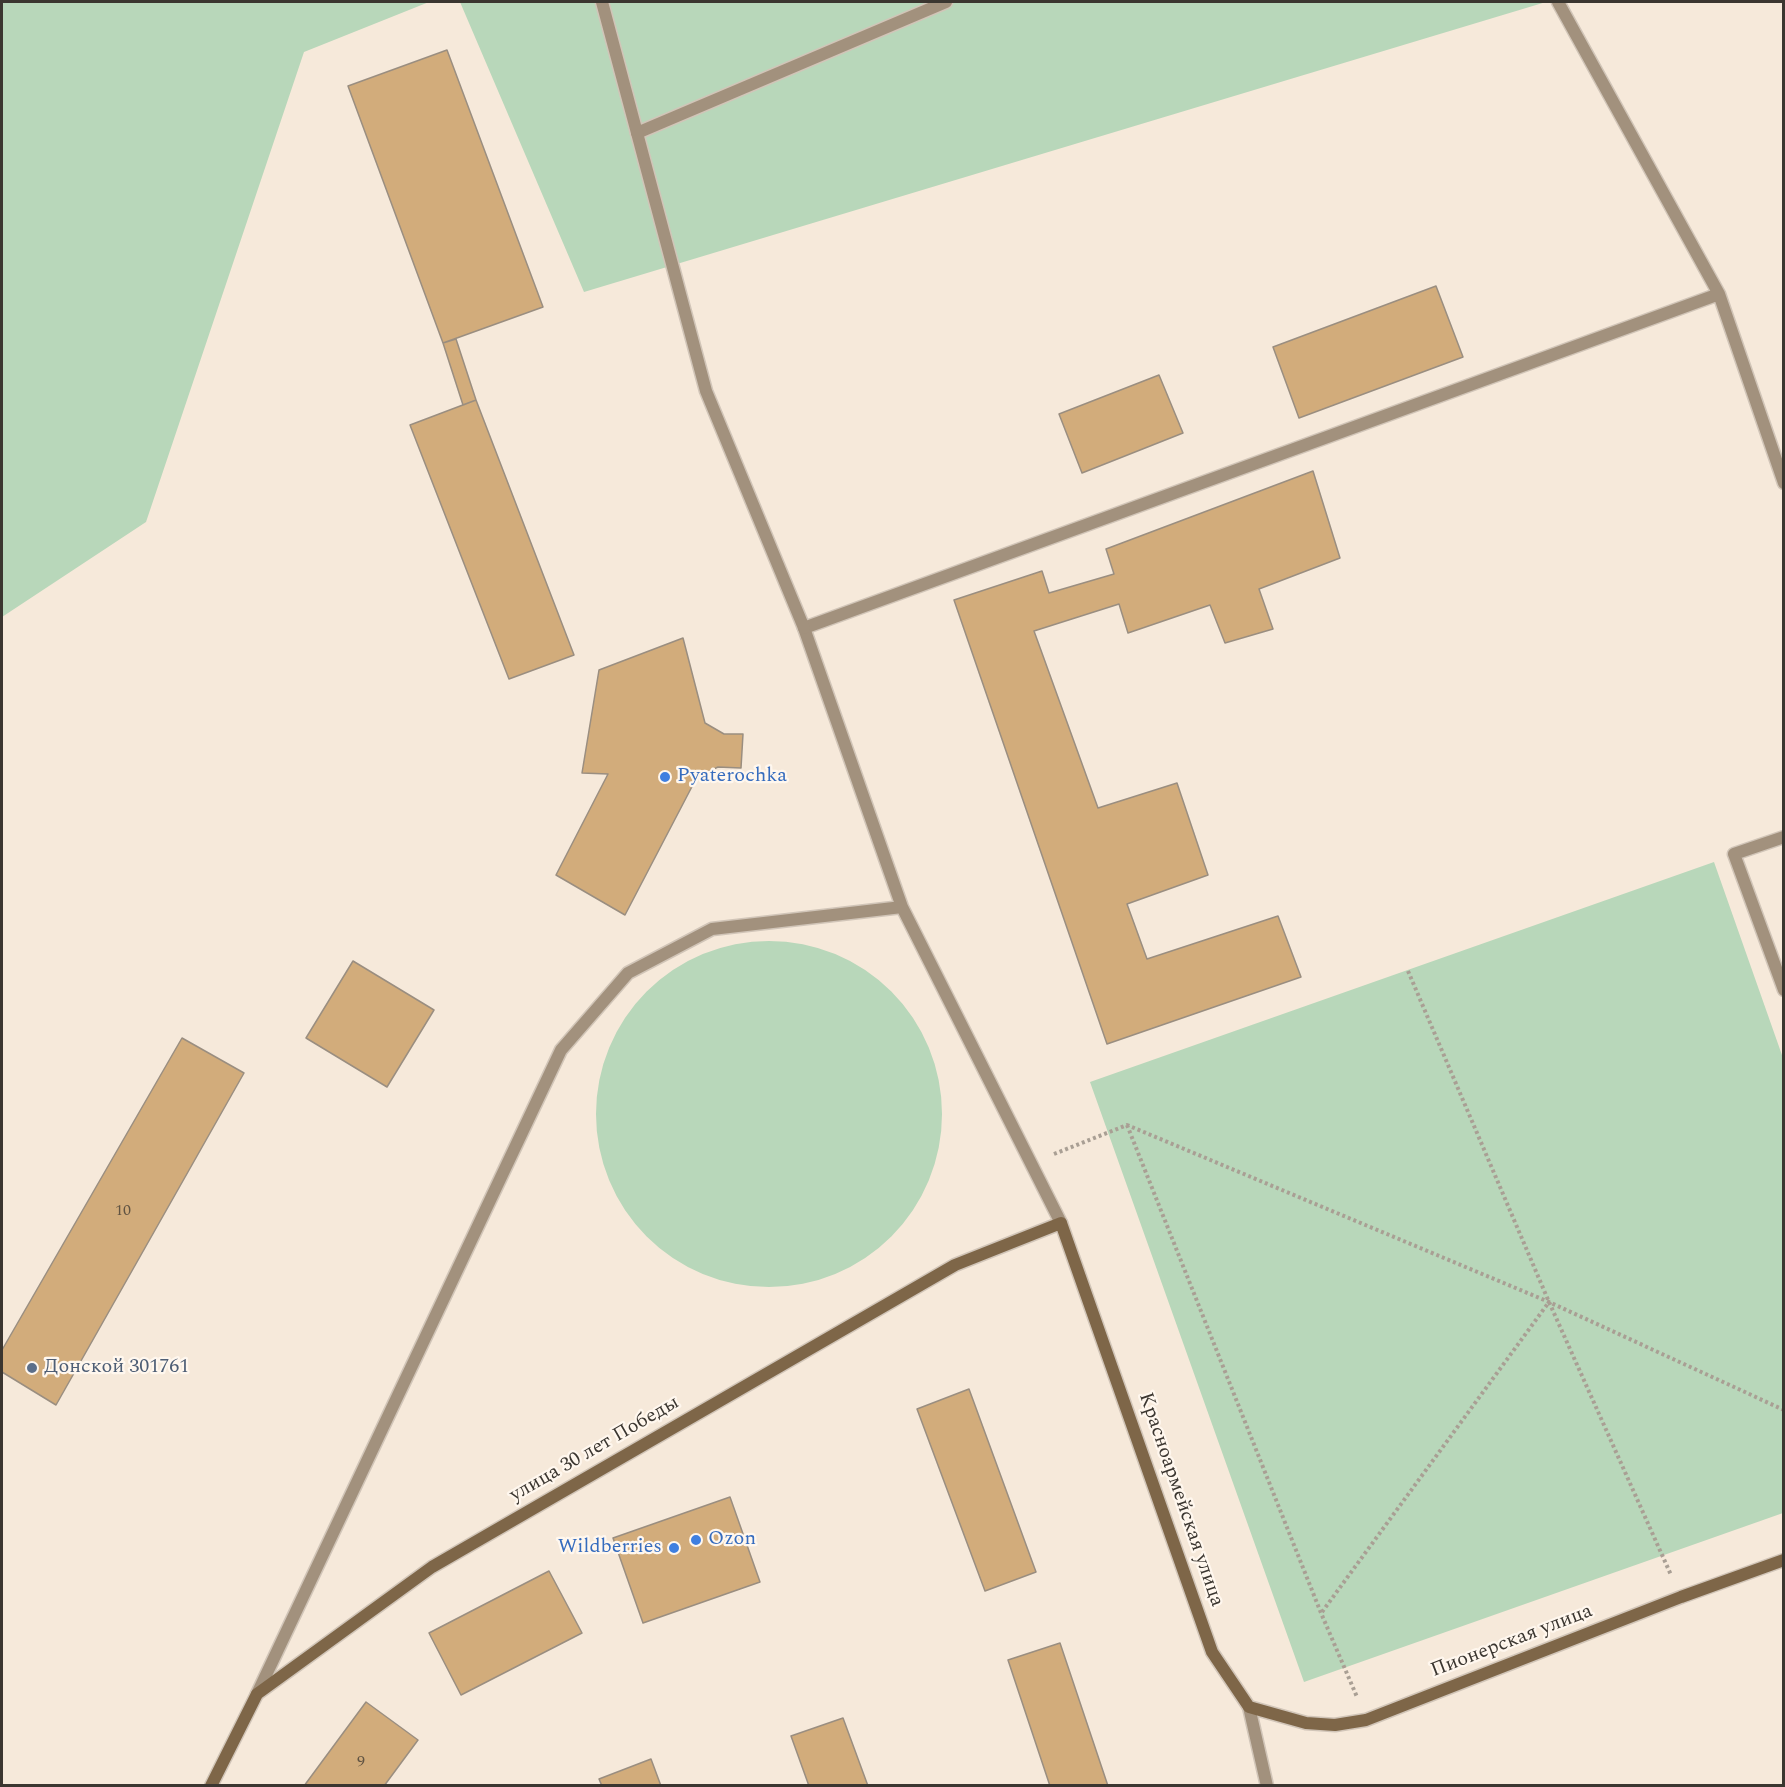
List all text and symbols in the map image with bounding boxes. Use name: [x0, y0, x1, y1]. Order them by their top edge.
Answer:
place label: Pyaterochka: [677, 765, 787, 789]
marker: Pyaterochka: [658, 770, 672, 784]
house number: 10: [115, 1202, 131, 1222]
place label: Донской 301761: [44, 1356, 189, 1380]
marker: Донской 301761: [25, 1361, 39, 1375]
street label: Красноармейская улица: [1132, 1390, 1228, 1610]
street label: улица 30 лет Победы: [506, 1392, 684, 1508]
place label: Ozon: [708, 1528, 756, 1552]
marker: Ozon: [689, 1533, 703, 1547]
place label: Wildberries: [558, 1536, 662, 1560]
marker: Wildberries: [667, 1541, 681, 1555]
street label: Пионерская улица: [1428, 1600, 1596, 1684]
house number: 9: [357, 1753, 365, 1773]

